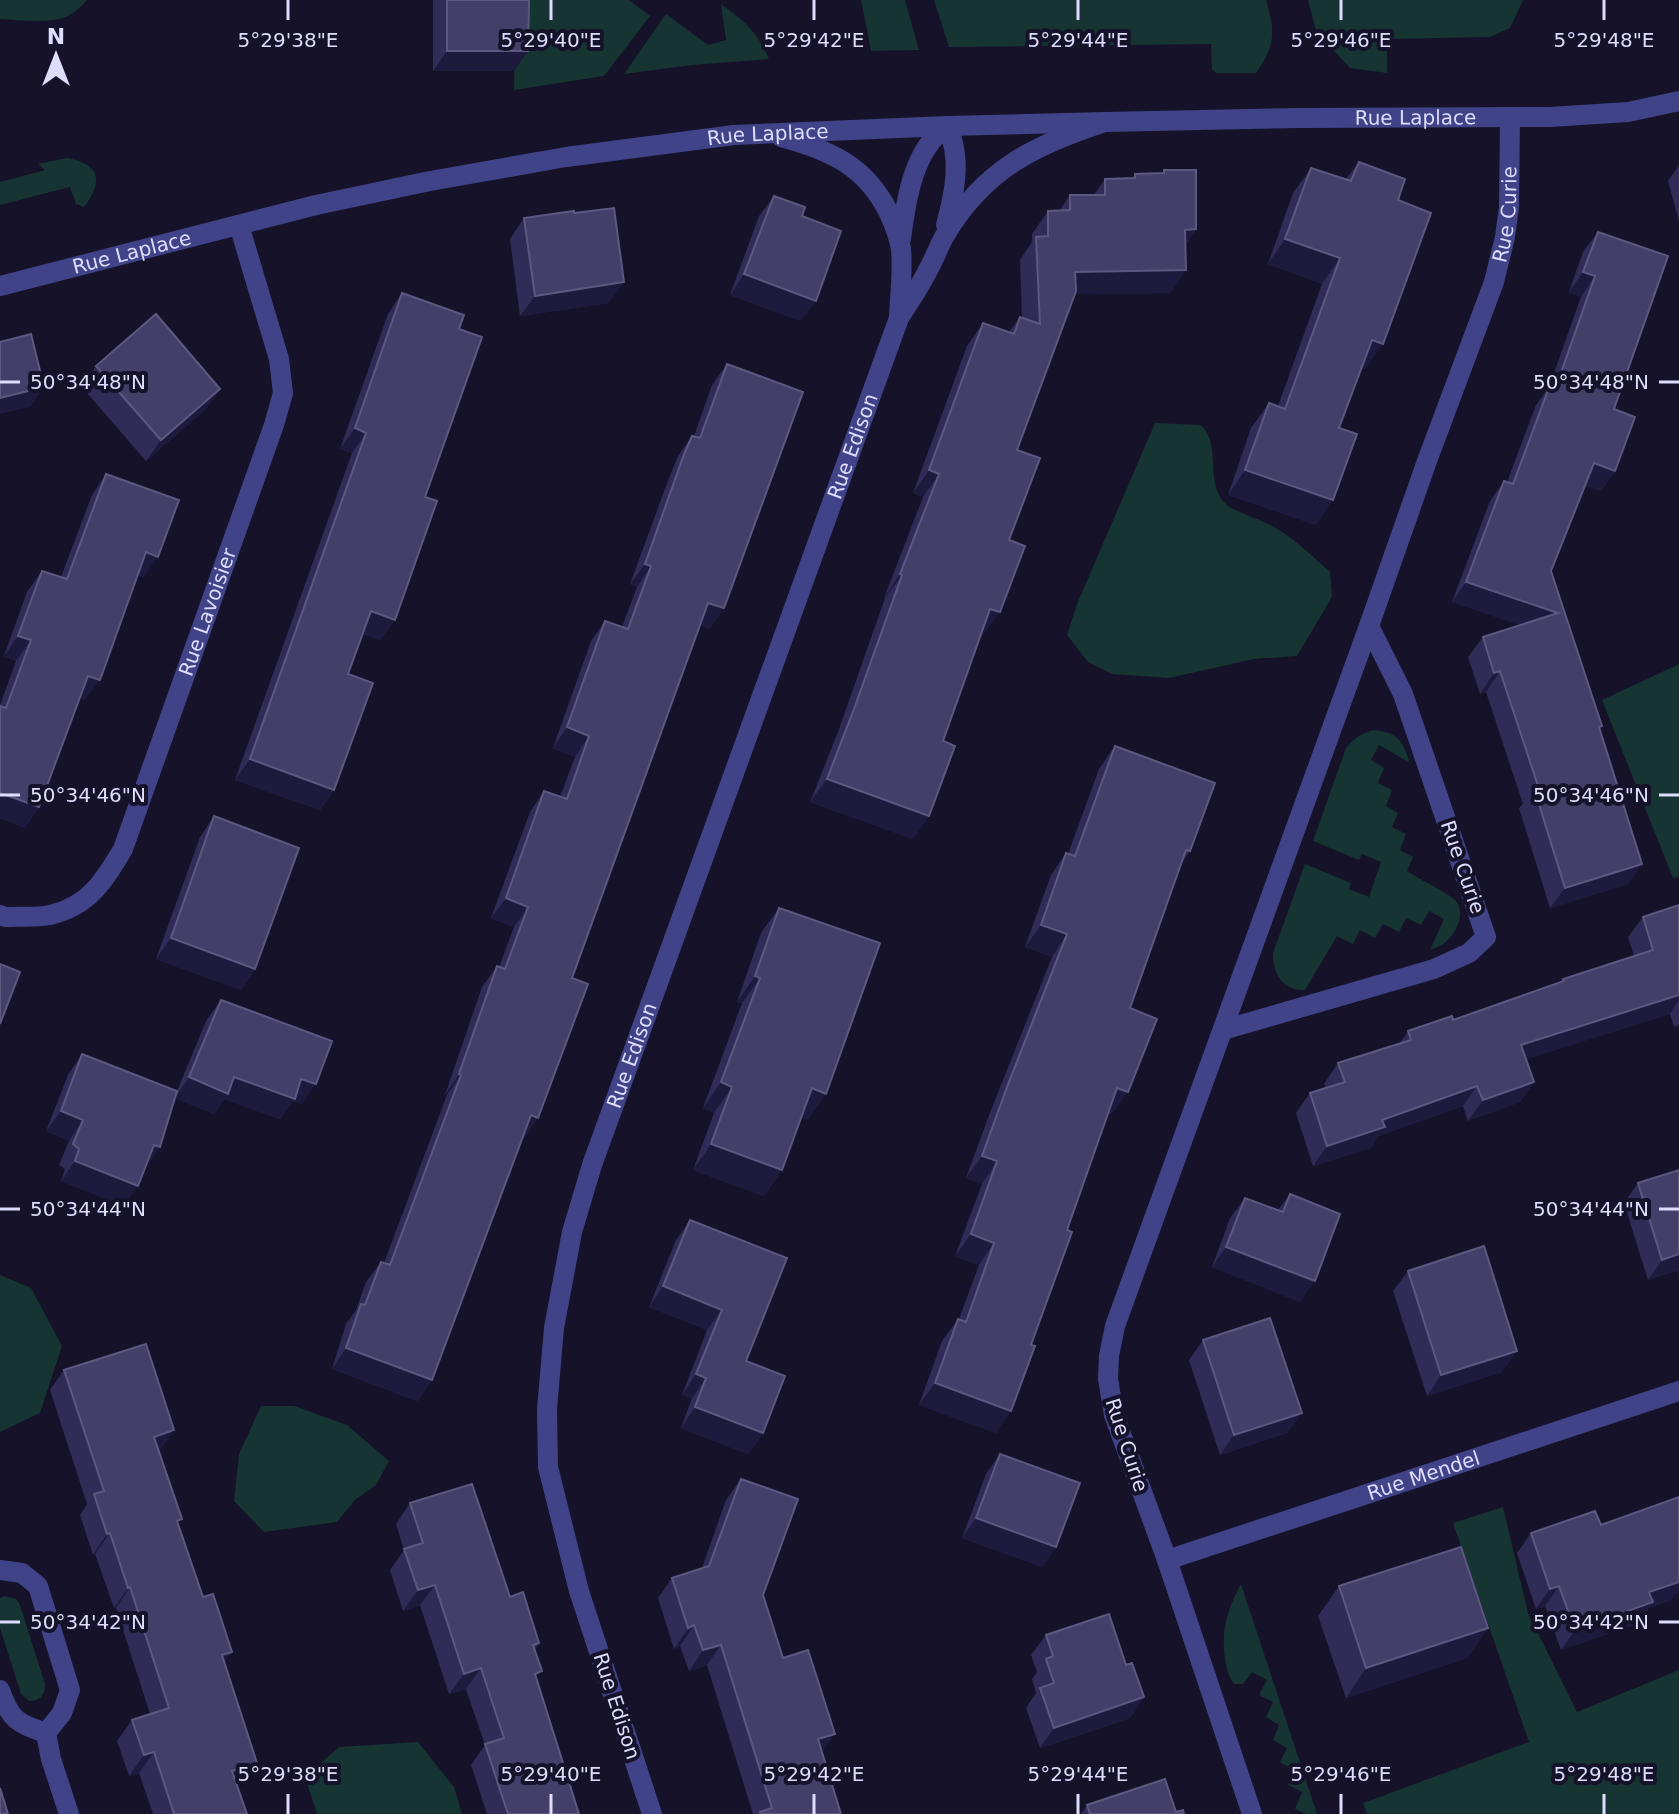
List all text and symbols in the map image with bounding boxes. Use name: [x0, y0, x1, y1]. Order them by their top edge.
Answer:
north arrow: [16, 16, 96, 96]
text: N: [47, 24, 65, 49]
text: 5°29'38"E: [238, 28, 338, 52]
text: 5°29'40"E: [501, 28, 601, 52]
text: 5°29'42"E: [764, 28, 864, 52]
text: 5°29'44"E: [1028, 28, 1128, 52]
text: 5°29'46"E: [1291, 28, 1391, 52]
text: 5°29'48"E: [1554, 28, 1654, 52]
street label: Rue Laplace: [1355, 105, 1476, 130]
street label: Rue Laplace: [706, 119, 829, 150]
street label: Rue Curie: [1487, 166, 1521, 265]
street label: Rue Laplace: [70, 226, 194, 279]
text: 50°34'48"N: [30, 370, 146, 394]
text: 50°34'48"N: [1533, 370, 1649, 394]
street label: Rue Edison: [822, 390, 883, 502]
street label: Rue Lavoisier: [174, 544, 241, 679]
text: 50°34'46"N: [30, 783, 146, 807]
text: 50°34'46"N: [1533, 783, 1649, 807]
street label: Rue Curie: [1436, 817, 1490, 917]
street label: Rue Edison: [602, 999, 662, 1111]
text: 50°34'44"N: [30, 1197, 146, 1221]
text: 50°34'44"N: [1533, 1197, 1649, 1221]
street label: Rue Curie: [1101, 1395, 1153, 1495]
street label: Rue Mendel: [1364, 1446, 1483, 1505]
text: 50°34'42"N: [30, 1610, 146, 1634]
text: 50°34'42"N: [1533, 1610, 1649, 1634]
street label: Rue Edison: [589, 1650, 645, 1762]
text: 5°29'38"E: [238, 1762, 338, 1786]
text: 5°29'40"E: [501, 1762, 601, 1786]
text: 5°29'42"E: [764, 1762, 864, 1786]
text: 5°29'44"E: [1028, 1762, 1128, 1786]
text: 5°29'46"E: [1291, 1762, 1391, 1786]
text: 5°29'48"E: [1554, 1762, 1654, 1786]

